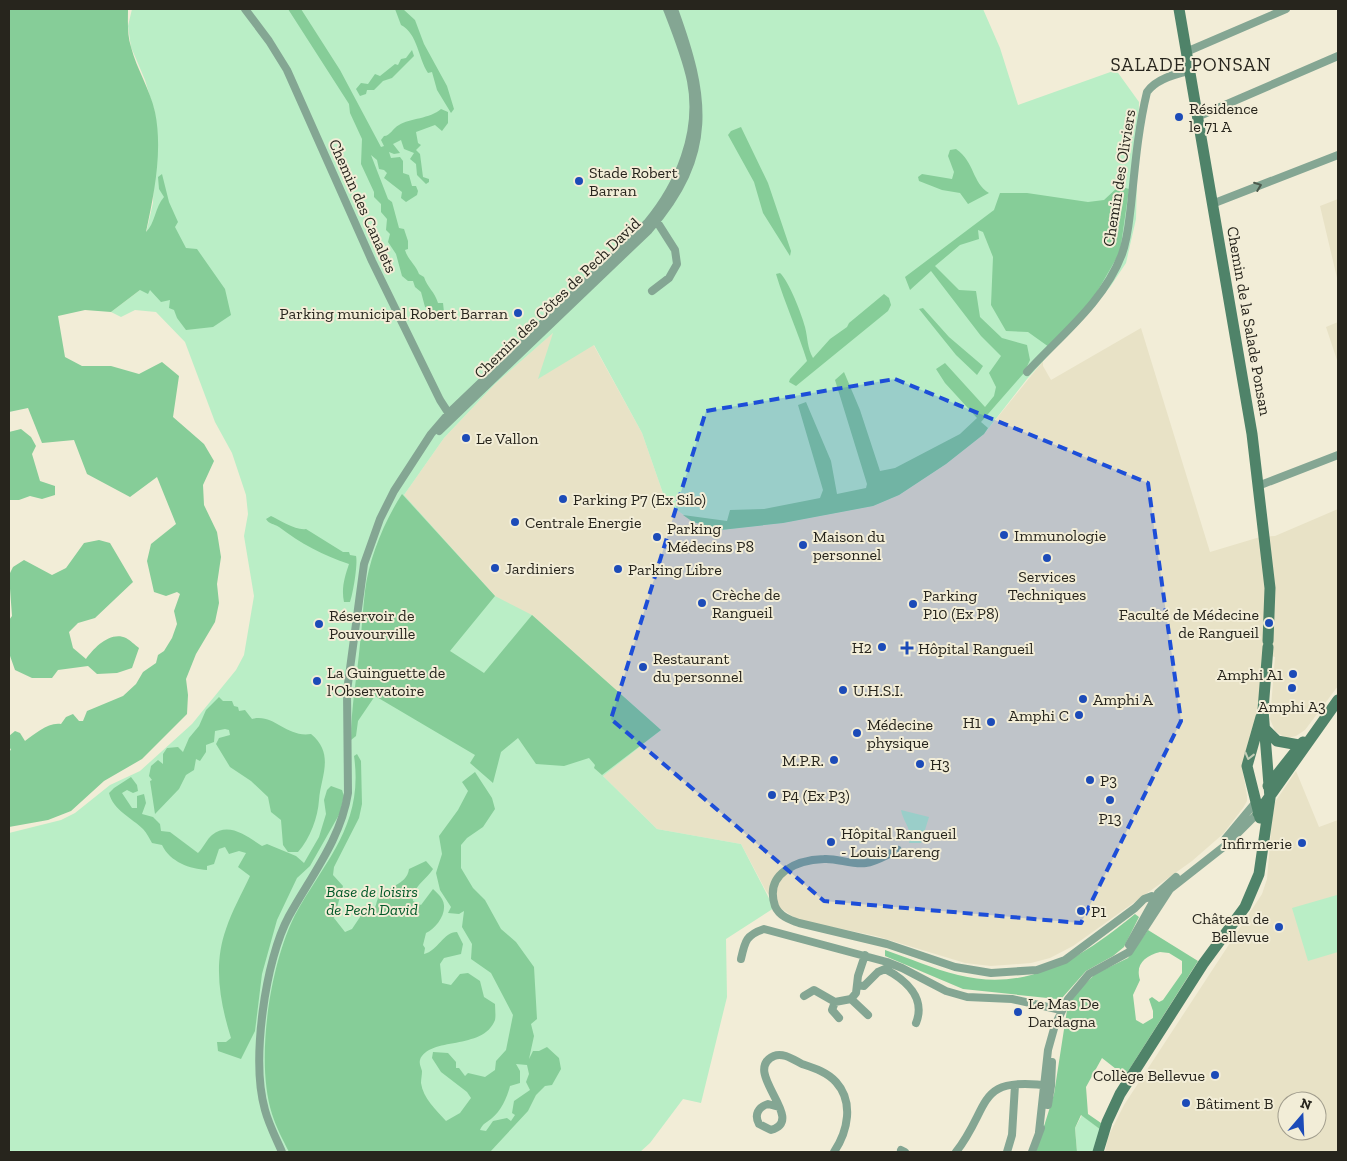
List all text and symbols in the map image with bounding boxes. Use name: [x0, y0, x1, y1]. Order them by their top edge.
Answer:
district label: SALADE PONSAN: [1111, 53, 1272, 76]
place label: Résidence le 71 A: [1189, 99, 1258, 136]
street label: Chemin des Oliviers: [1099, 108, 1139, 248]
marker: Résidence le 71 A: [1173, 111, 1185, 123]
street label: Chemin des Canalets: [325, 136, 401, 276]
place label: Stade Robert Barran: [589, 163, 678, 200]
marker: Stade Robert Barran: [573, 175, 585, 187]
one-way arrow: [1253, 182, 1262, 192]
street label: Chemin des Côtes de Pech David: [470, 213, 644, 382]
street label: Chemin de la Salade Ponsan: [1223, 225, 1275, 418]
place label: Parking municipal Robert Barran: [280, 304, 509, 323]
marker: Parking municipal Robert Barran: [512, 307, 524, 319]
place label: Le Vallon: [476, 429, 539, 448]
marker: Le Vallon: [460, 432, 472, 444]
place label: Parking P7 (Ex Silo): [573, 490, 706, 509]
marker: Parking P7 (Ex Silo): [557, 493, 569, 505]
place label: Centrale Energie: [525, 513, 641, 532]
marker: Centrale Energie: [509, 516, 521, 528]
place label: Parking Médecins P8: [667, 519, 754, 556]
place label: Immunologie: [1014, 526, 1106, 545]
place label: Maison du personnel: [813, 527, 885, 564]
marker: Immunologie: [998, 529, 1010, 541]
marker: Parking Médecins P8: [651, 531, 663, 543]
marker: Maison du personnel: [797, 539, 809, 551]
marker: Services Techniques: [1041, 552, 1053, 564]
place label: Jardiniers: [505, 559, 574, 578]
place label: Parking Libre: [628, 560, 722, 579]
marker: Jardiniers: [489, 562, 501, 574]
marker: Parking Libre: [612, 563, 624, 575]
place label: Services Techniques: [1008, 567, 1086, 604]
place label: Crèche de Rangueil: [712, 585, 780, 622]
place label: Parking P10 (Ex P8): [923, 586, 999, 623]
marker: Crèche de Rangueil: [696, 597, 708, 609]
marker: Parking P10 (Ex P8): [907, 598, 919, 610]
place label: Faculté de Médecine de Rangueil: [1119, 605, 1259, 642]
place label: Réservoir de Pouvourville: [329, 606, 415, 643]
marker: Faculté de Médecine de Rangueil: [1263, 617, 1275, 629]
marker: Réservoir de Pouvourville: [313, 618, 325, 630]
place label: H2: [852, 638, 872, 657]
place label: Hôpital Rangueil: [918, 639, 1034, 658]
marker: H2: [876, 641, 888, 653]
marker: Hôpital Rangueil: [900, 641, 914, 655]
place label: Restaurant du personnel: [653, 649, 743, 686]
marker: Restaurant du personnel: [637, 661, 649, 673]
place label: La Guinguette de l'Observatoire: [327, 663, 445, 700]
place label: Amphi A1: [1217, 665, 1283, 684]
marker: Amphi A1: [1287, 668, 1299, 680]
marker: La Guinguette de l'Observatoire: [311, 675, 323, 687]
place label: U.H.S.I.: [853, 681, 903, 700]
marker: Amphi A3: [1286, 682, 1298, 694]
marker: U.H.S.I.: [837, 684, 849, 696]
place label: Amphi A: [1093, 690, 1154, 709]
marker: Amphi A: [1077, 693, 1089, 705]
place label: Amphi A3: [1258, 697, 1326, 716]
place label: Amphi C: [1009, 706, 1069, 725]
marker: Amphi C: [1073, 709, 1085, 721]
place label: H1: [963, 713, 981, 732]
place label: Médecine physique: [867, 715, 933, 752]
marker: H1: [985, 716, 997, 728]
marker: Médecine physique: [851, 727, 863, 739]
place label: M.P.R.: [782, 751, 824, 770]
one-way arrow: [1244, 752, 1255, 761]
marker: M.P.R.: [828, 754, 840, 766]
place label: H3: [930, 755, 950, 774]
marker: H3: [914, 758, 926, 770]
place label: P3: [1100, 771, 1117, 790]
marker: P3: [1084, 774, 1096, 786]
place label: P4 (Ex P3): [782, 786, 850, 805]
marker: P4 (Ex P3): [766, 789, 778, 801]
marker: P13: [1104, 794, 1116, 806]
place label: P13: [1098, 809, 1122, 828]
place label: Hôpital Rangueil - Louis Lareng: [841, 824, 957, 861]
place label: Infirmerie: [1222, 834, 1292, 853]
marker: Hôpital Rangueil - Louis Lareng: [825, 836, 837, 848]
marker: Infirmerie: [1296, 837, 1308, 849]
park label: Base de loisirs de Pech David: [326, 882, 418, 919]
place label: P1: [1091, 902, 1106, 921]
marker: P1: [1075, 905, 1087, 917]
place label: Château de Bellevue: [1192, 909, 1269, 946]
marker: Château de Bellevue: [1273, 921, 1285, 933]
place label: Le Mas De Dardagna: [1028, 994, 1099, 1031]
marker: Le Mas De Dardagna: [1012, 1006, 1024, 1018]
place label: Collège Bellevue: [1093, 1066, 1205, 1085]
marker: Collège Bellevue: [1209, 1069, 1221, 1081]
north arrow: [1277, 1091, 1327, 1141]
place label: Bâtiment B: [1196, 1094, 1274, 1113]
text: N: [1298, 1094, 1314, 1114]
marker: Bâtiment B: [1180, 1097, 1192, 1109]

